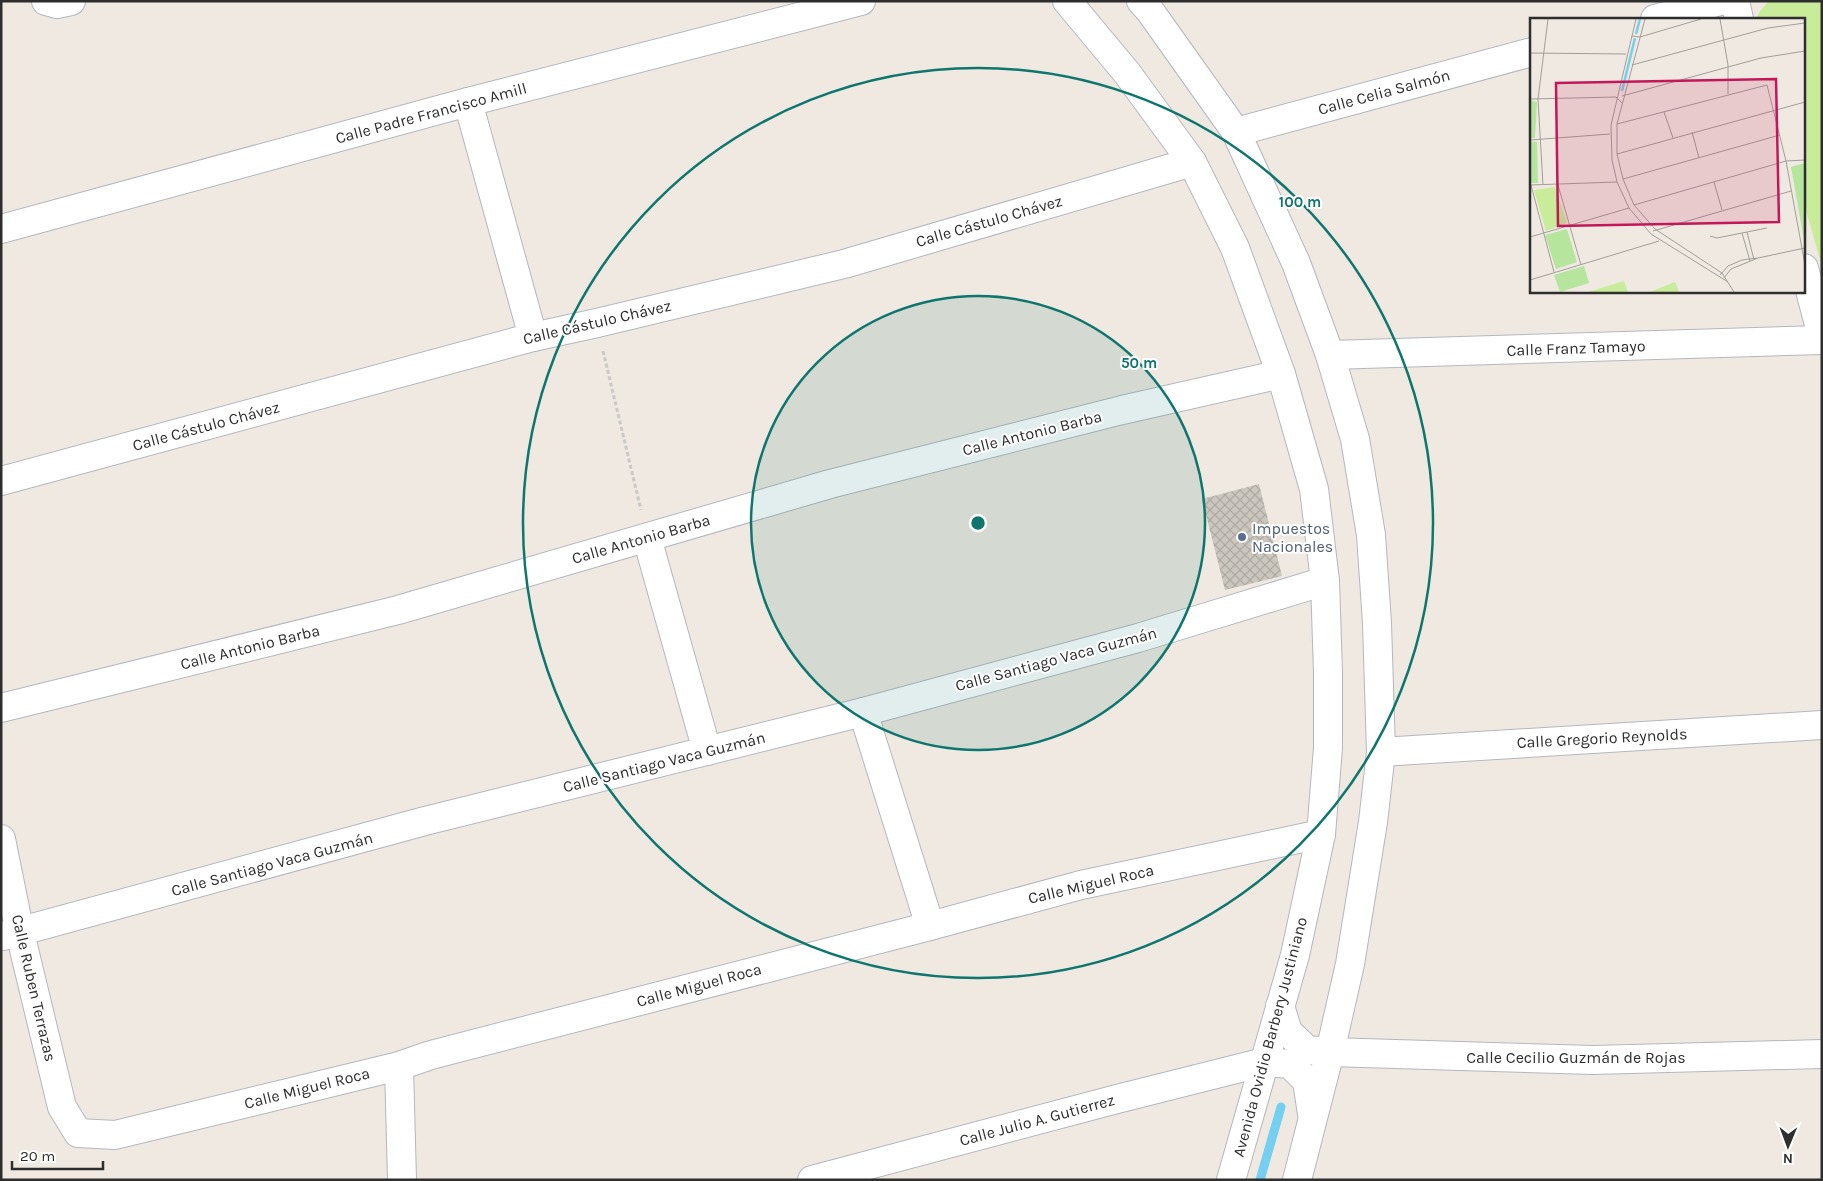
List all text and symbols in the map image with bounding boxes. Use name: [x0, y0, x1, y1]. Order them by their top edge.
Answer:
inset map: [1530, 18, 1806, 292]
street label: Calle Celia Salmón: [1316, 65, 1452, 119]
street label: Calle Padre Francisco Amill: [333, 78, 529, 148]
street label: Calle Cástulo Chávez: [914, 191, 1064, 251]
text: 100 m: [1279, 193, 1321, 211]
street label: Calle Cástulo Chávez: [521, 296, 673, 348]
street label: Calle Franz Tamayo: [1506, 336, 1646, 360]
text: 50 m: [1121, 354, 1157, 372]
street label: Calle Cástulo Chávez: [130, 397, 282, 455]
street label: Calle Antonio Barba: [960, 406, 1104, 460]
street label: Calle Antonio Barba: [570, 510, 712, 568]
centre of rings: [969, 514, 987, 532]
place label: Impuestos Nacionales: [1252, 519, 1333, 556]
marker: Impuestos Nacionales: [1236, 531, 1248, 543]
street label: Calle Antonio Barba: [178, 620, 322, 674]
street label: Calle Santiago Vaca Guzmán: [953, 623, 1159, 695]
street label: Calle Gregorio Reynolds: [1516, 724, 1688, 752]
street label: Calle Santiago Vaca Guzmán: [561, 728, 767, 796]
street label: Calle Santiago Vaca Guzmán: [169, 828, 375, 900]
street label: Calle Miguel Roca: [1026, 860, 1156, 908]
street label: Calle Ruben Terrazas: [8, 913, 60, 1063]
street label: Avenida Ovidio Barbery Justiniano: [1229, 915, 1311, 1159]
street label: Calle Miguel Roca: [634, 959, 764, 1011]
street label: Calle Cecilio Guzmán de Rojas: [1466, 1048, 1686, 1067]
street label: Calle Miguel Roca: [242, 1063, 372, 1113]
street label: Calle Julio A. Gutierrez: [957, 1090, 1117, 1150]
north arrow: [1763, 1121, 1813, 1171]
scale bar: [12, 1138, 104, 1170]
text: 20 m: [20, 1147, 55, 1165]
text: N: [1783, 1150, 1793, 1167]

